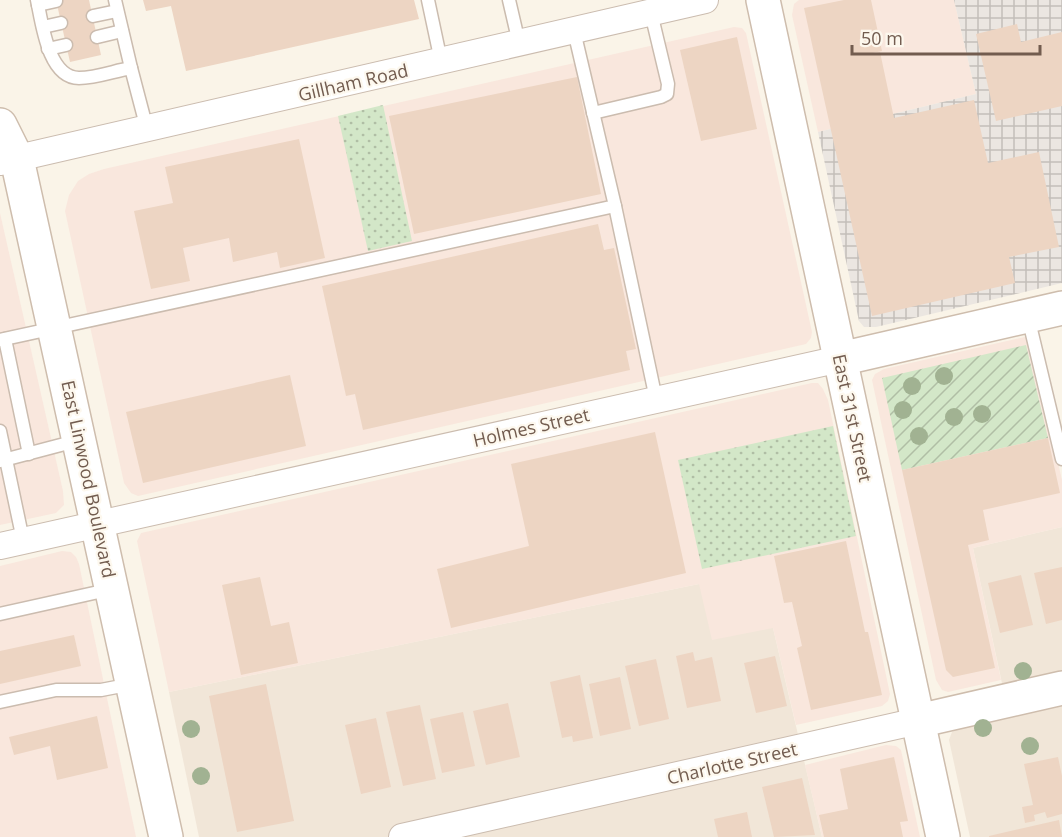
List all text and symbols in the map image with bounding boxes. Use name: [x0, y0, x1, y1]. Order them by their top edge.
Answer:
scale bar: [852, 18, 1040, 56]
text: 50 m: [861, 26, 903, 50]
street label: Gillham Road: [296, 58, 410, 106]
street label: East 31st Street: [828, 352, 878, 484]
street label: East Linwood Boulevard: [56, 378, 122, 580]
street label: Holmes Street: [470, 402, 592, 452]
street label: Charlotte Street: [665, 736, 799, 790]

